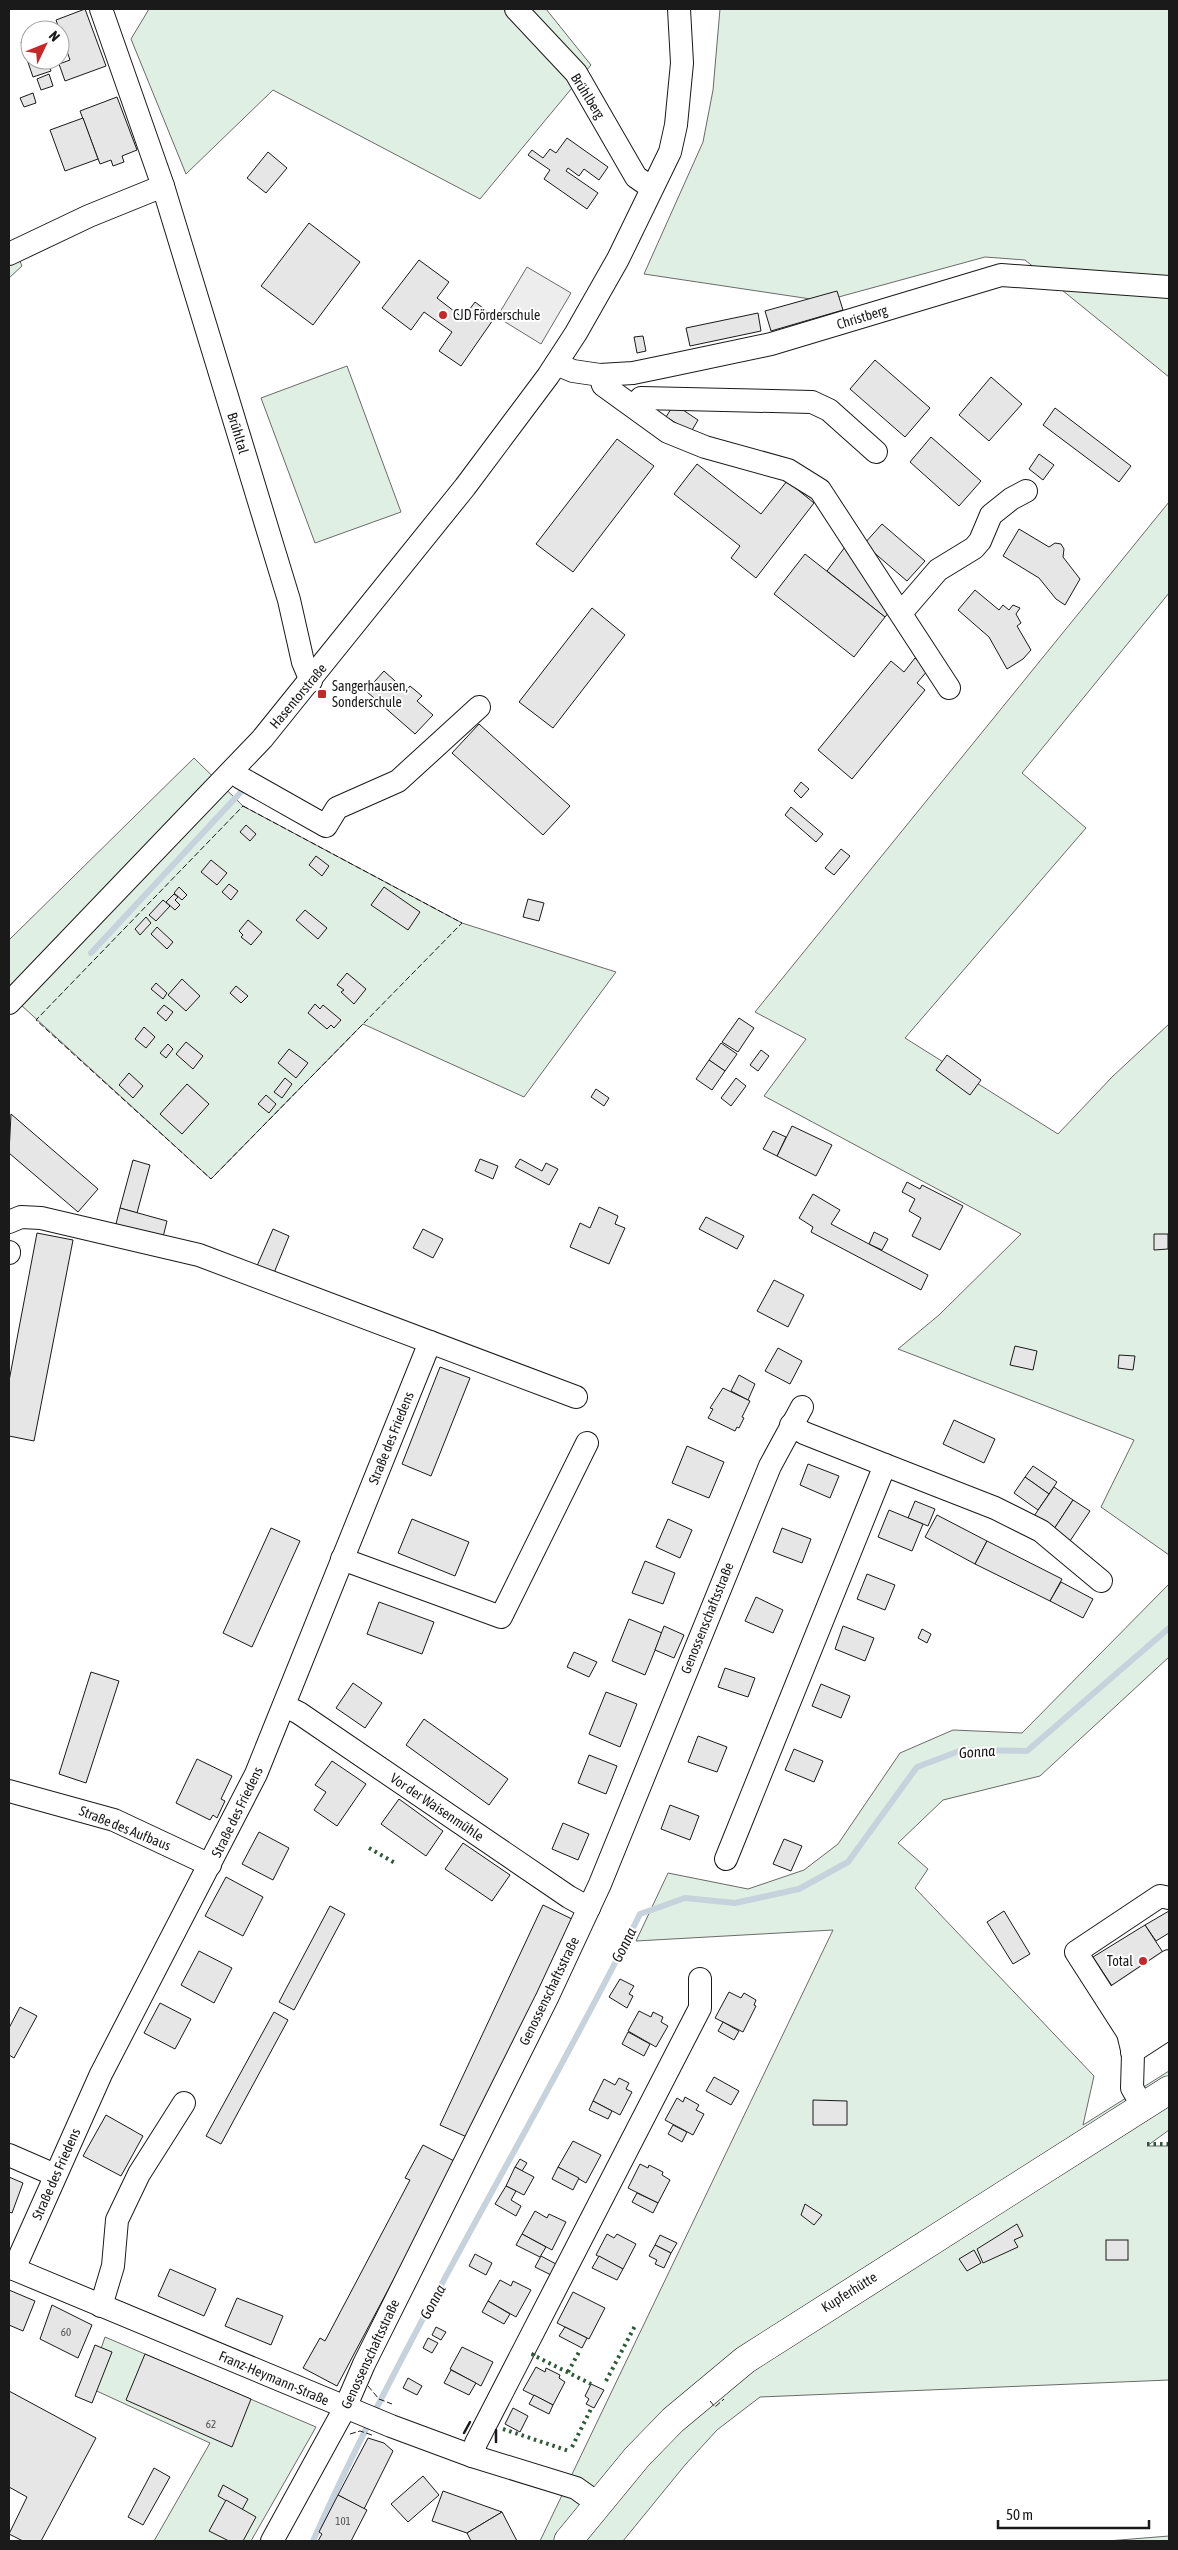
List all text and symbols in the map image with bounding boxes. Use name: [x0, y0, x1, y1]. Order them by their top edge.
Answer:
north arrow: [20, 20, 70, 70]
text: N: [46, 28, 63, 45]
street label: Brühlberg: [568, 70, 608, 122]
street label: Christberg: [835, 302, 889, 332]
place label: CJD Förderschule: [453, 307, 540, 323]
marker: CJD Förderschule: [437, 309, 449, 321]
street label: Brühltal: [224, 410, 252, 456]
street label: Hasentorstraße: [266, 660, 330, 732]
place label: Sangerhausen, Sonderschule: [332, 678, 408, 710]
marker: Sangerhausen, Sonderschule: [316, 688, 328, 700]
street label: Straße des Friedens: [365, 1389, 417, 1487]
street label: Genossenschaftsstraße: [677, 1560, 737, 1676]
water label: Gonna: [958, 1742, 996, 1761]
street label: Straße des Friedens: [208, 1764, 266, 1860]
street label: Vor der Waisenmühle: [387, 1770, 487, 1844]
street label: Straße des Aufbaus: [77, 1802, 173, 1854]
water label: Gonna: [608, 1925, 639, 1965]
street label: Genossenschaftsstraße: [516, 1934, 582, 2048]
place label: Total: [1107, 1953, 1133, 1969]
marker: Total: [1137, 1955, 1149, 1967]
street label: Straße des Friedens: [29, 2126, 83, 2222]
street label: Kupferhütte: [818, 2269, 880, 2315]
water label: Gonna: [416, 2282, 449, 2322]
street label: Genossenschaftsstraße: [338, 2297, 402, 2411]
house number: 60: [61, 2326, 71, 2338]
street label: Franz-Heymann-Straße: [217, 2348, 331, 2408]
house number: 62: [206, 2418, 216, 2430]
scale bar: [998, 2498, 1149, 2530]
text: 50 m: [1006, 2506, 1033, 2523]
house number: 101: [335, 2515, 351, 2527]

